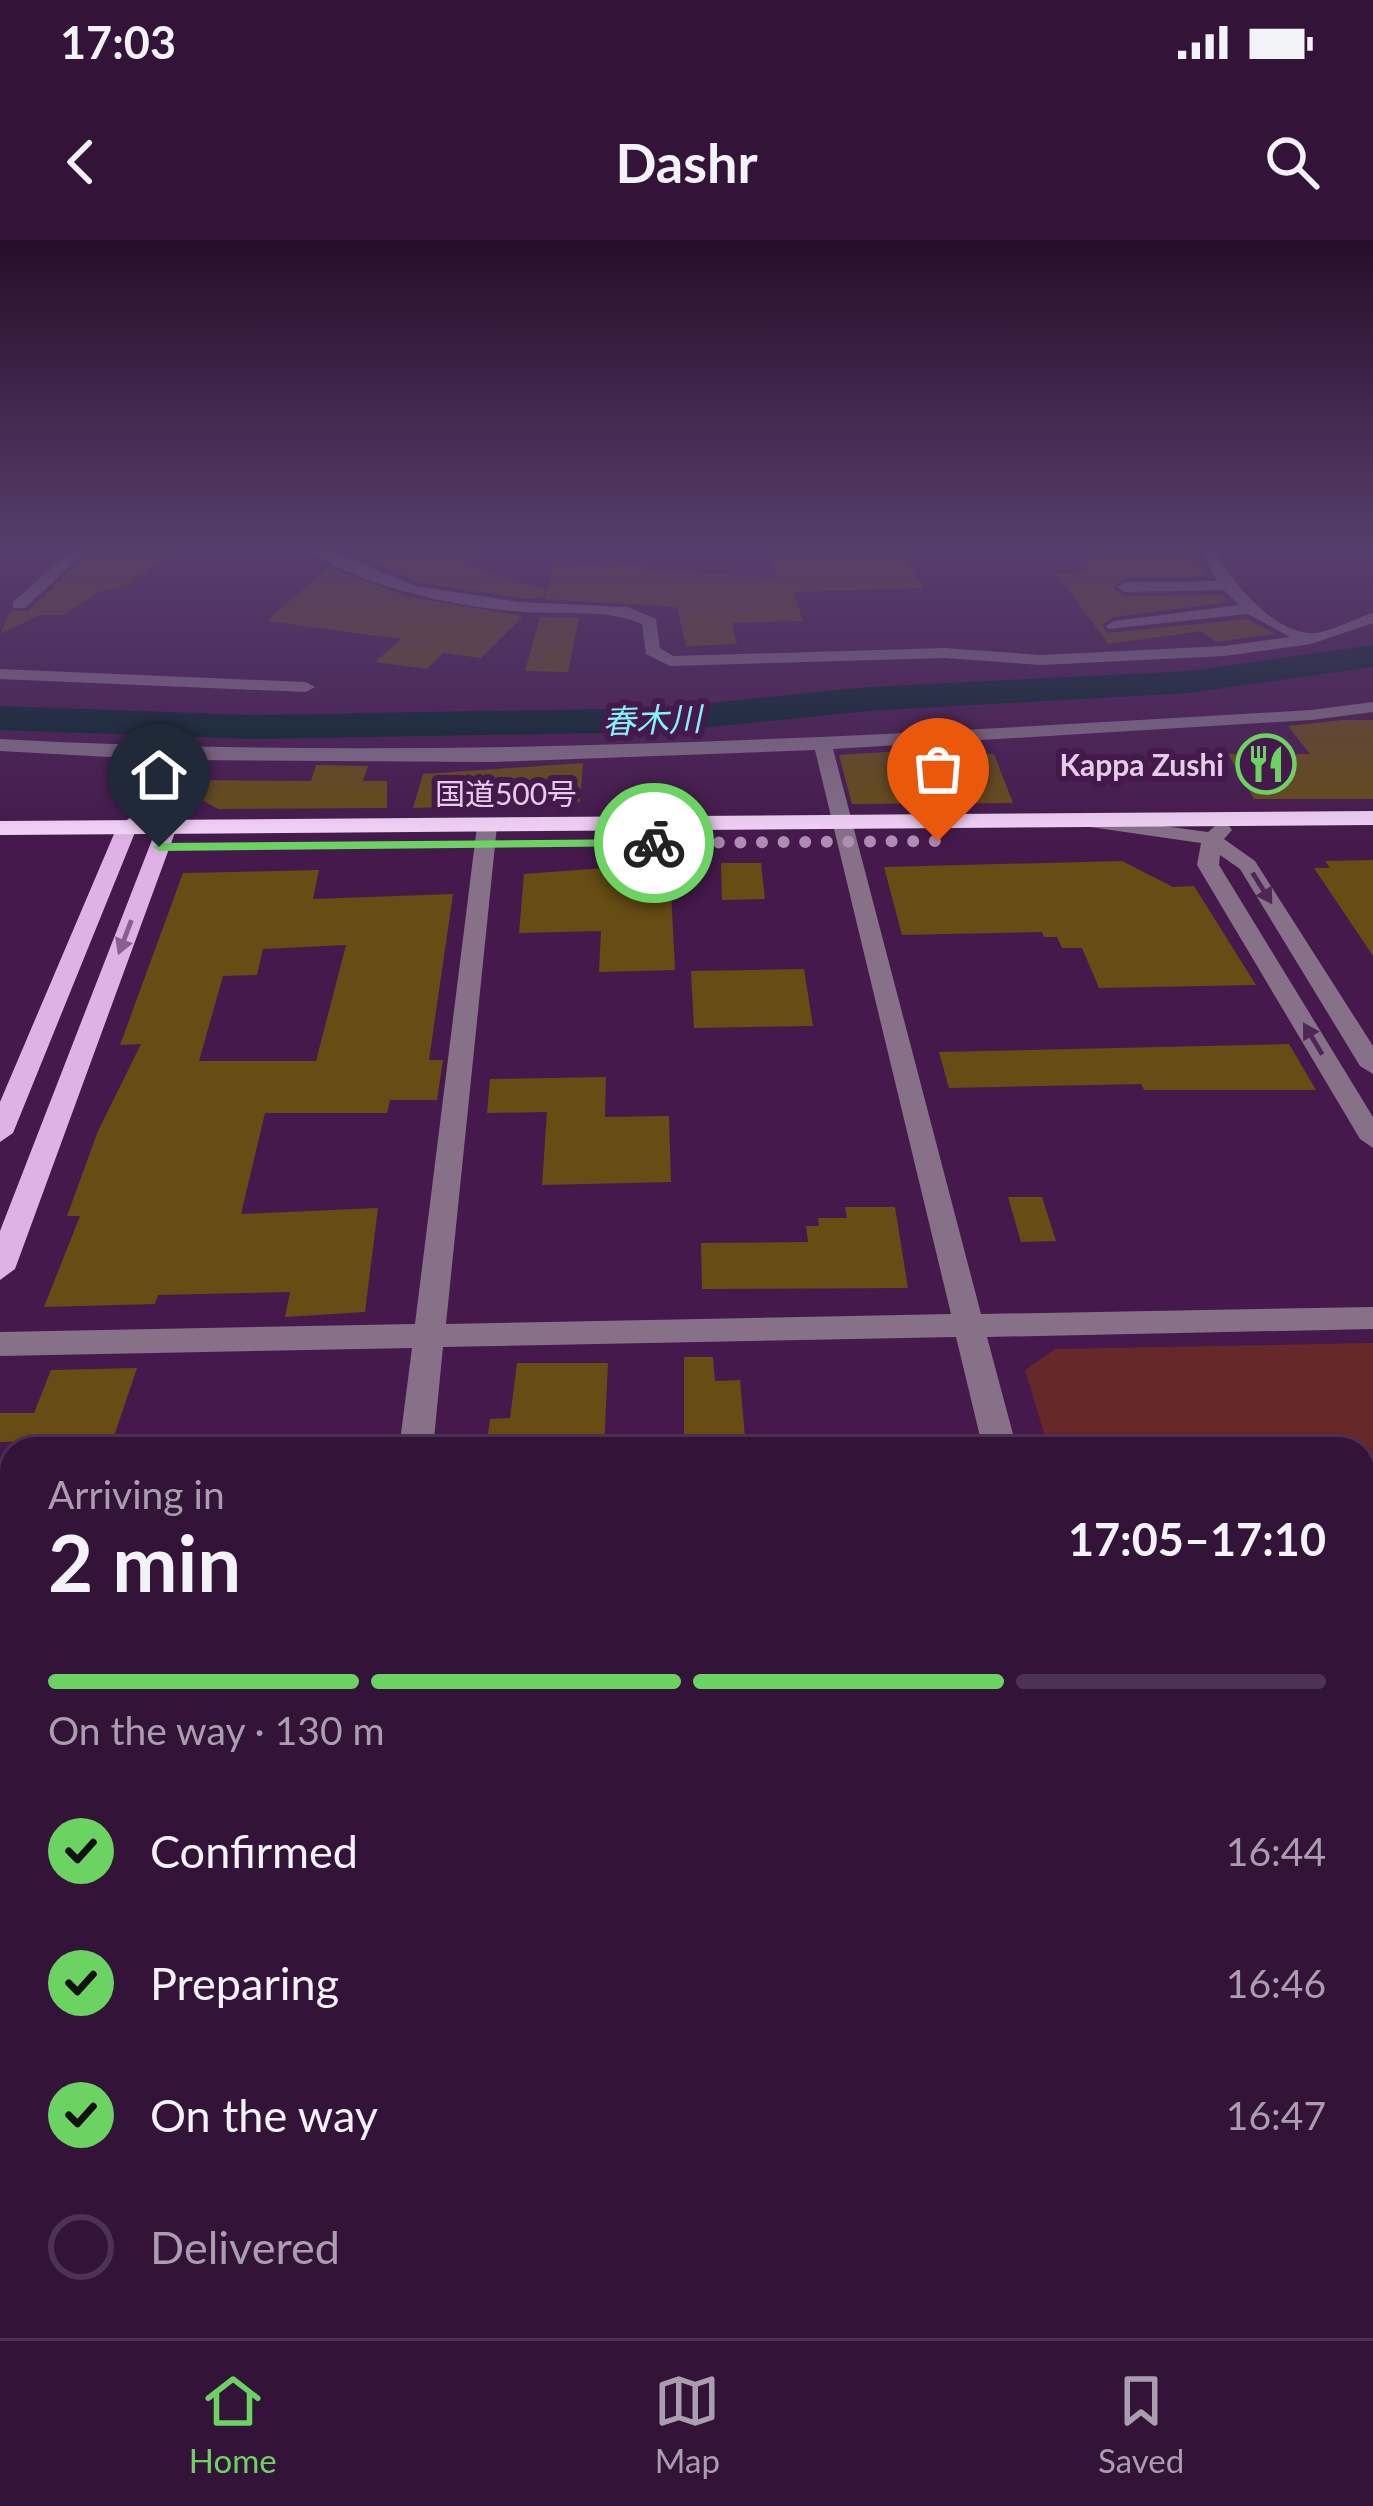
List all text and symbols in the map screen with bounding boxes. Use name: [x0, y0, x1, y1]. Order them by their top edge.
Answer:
text: 17:03: [60, 15, 176, 69]
icon: back: [48, 129, 114, 195]
icon: search: [1259, 129, 1325, 195]
text: Dashr: [615, 130, 758, 195]
water label: 春木川: [602, 697, 705, 741]
pin: [887, 718, 989, 841]
pin: [108, 724, 210, 847]
restaurant icon: Kappa Zushi: [1235, 733, 1297, 795]
icon: bag: [905, 736, 971, 802]
icon: home: [126, 742, 192, 808]
place label: Kappa Zushi: [1059, 746, 1224, 782]
street label: 国道500号: [435, 775, 577, 811]
courier: [594, 783, 714, 903]
icon: bike: [621, 810, 687, 876]
one-way arrow: [1251, 871, 1272, 905]
one-way arrow: [115, 919, 134, 955]
one-way arrow: [1303, 1022, 1324, 1056]
text: Arriving in: [48, 1471, 225, 1517]
text: 17:05–17:10: [1068, 1512, 1326, 1566]
text: 2 min: [48, 1515, 241, 1609]
text: On the way · 130 m: [48, 1707, 385, 1753]
icon: check: [48, 1818, 114, 1884]
text: Confirmed: [150, 1824, 358, 1878]
text: 16:44: [1226, 1828, 1326, 1874]
icon: check: [48, 1950, 114, 2016]
text: Preparing: [150, 1956, 339, 2010]
text: 16:46: [1226, 1960, 1326, 2006]
icon: check: [48, 2082, 114, 2148]
text: On the way: [150, 2088, 378, 2142]
text: 16:47: [1226, 2092, 1326, 2138]
text: Delivered: [150, 2220, 340, 2274]
tab: Home: [189, 2368, 277, 2480]
tab: Map: [654, 2368, 720, 2480]
tab: Saved: [1098, 2368, 1184, 2480]

